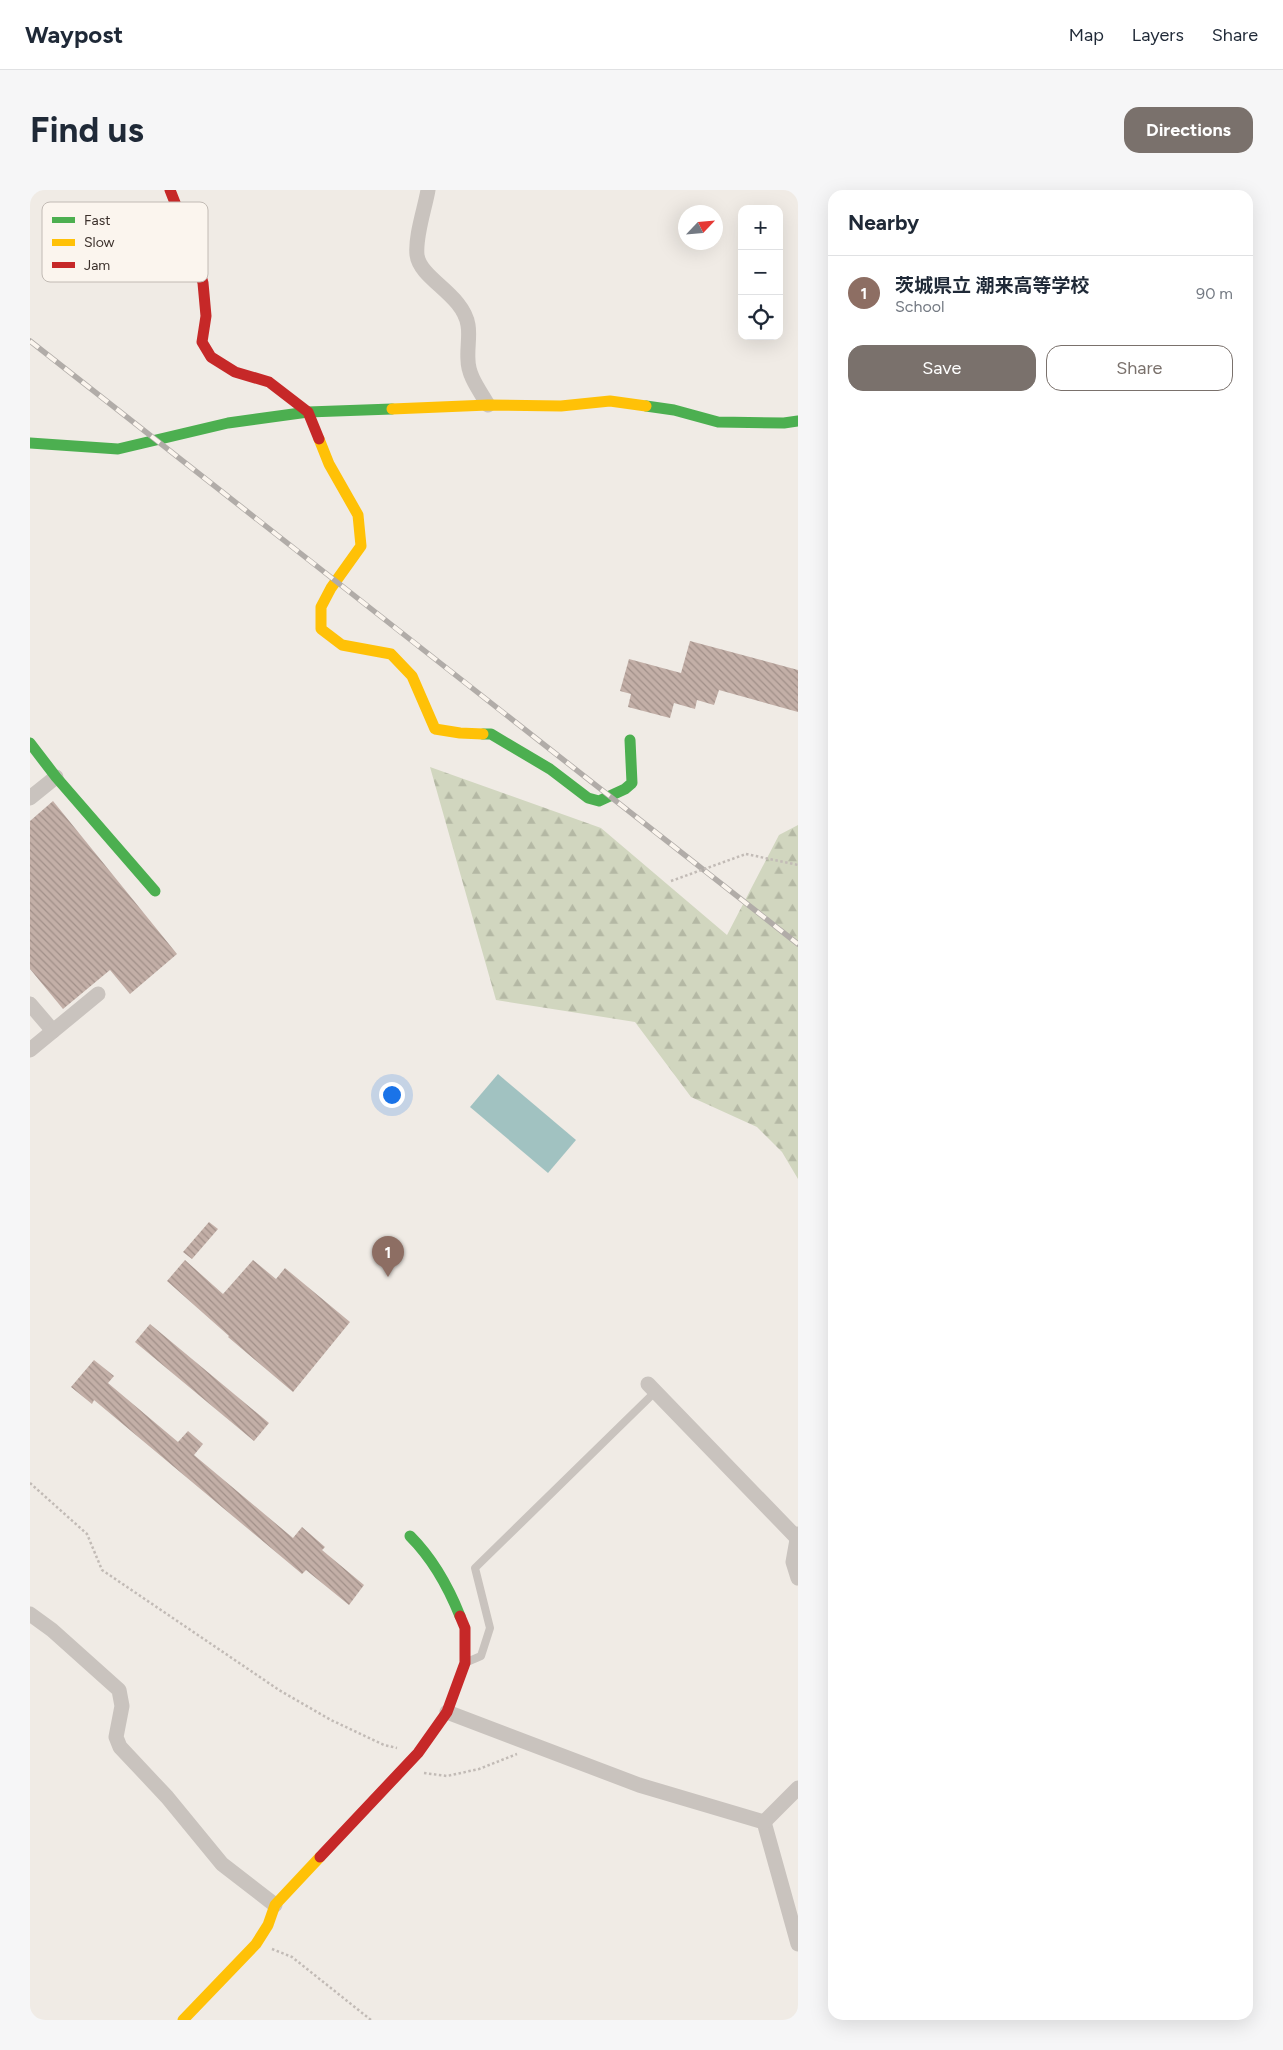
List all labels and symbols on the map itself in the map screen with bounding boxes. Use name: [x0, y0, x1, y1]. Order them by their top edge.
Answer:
legend: [42, 202, 208, 282]
north arrow: [678, 205, 723, 250]
text: Fast: [84, 212, 110, 229]
text: Slow: [84, 234, 115, 251]
text: Jam: [84, 257, 110, 274]
your location: [379, 1082, 405, 1108]
pin: 1: [372, 1236, 404, 1277]

